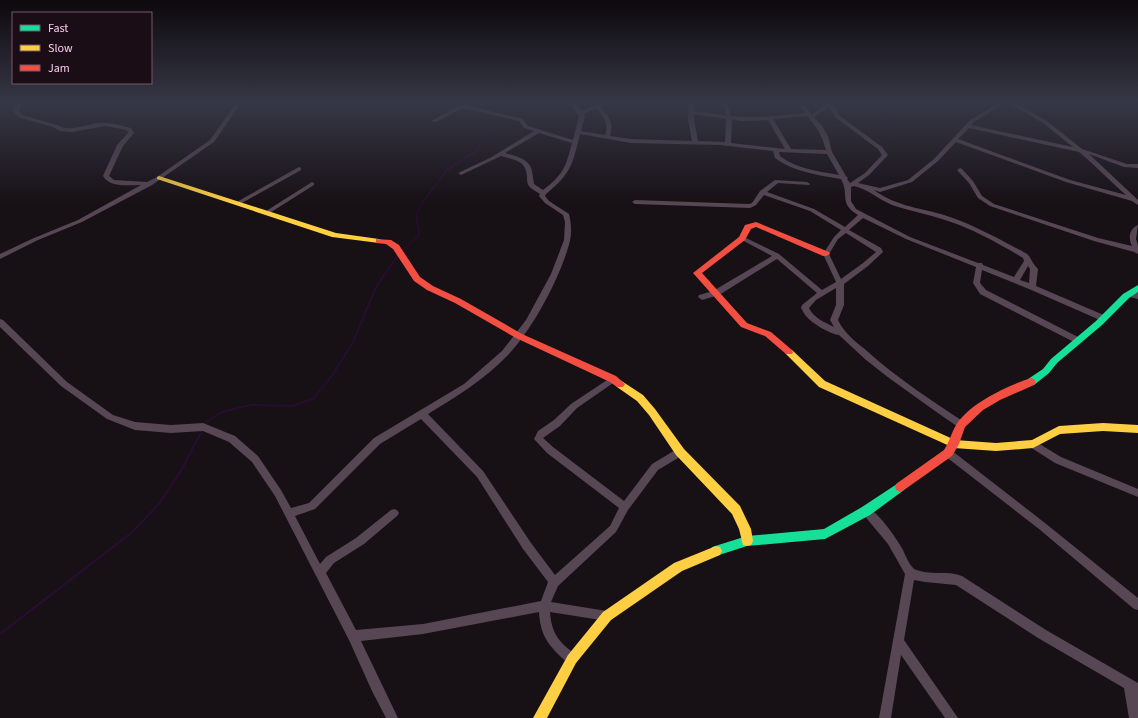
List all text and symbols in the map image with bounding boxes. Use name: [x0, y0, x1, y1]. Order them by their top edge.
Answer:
legend: [12, 12, 152, 84]
text: Fast: [48, 20, 68, 37]
text: Slow: [48, 40, 73, 57]
text: Jam: [48, 60, 70, 77]

